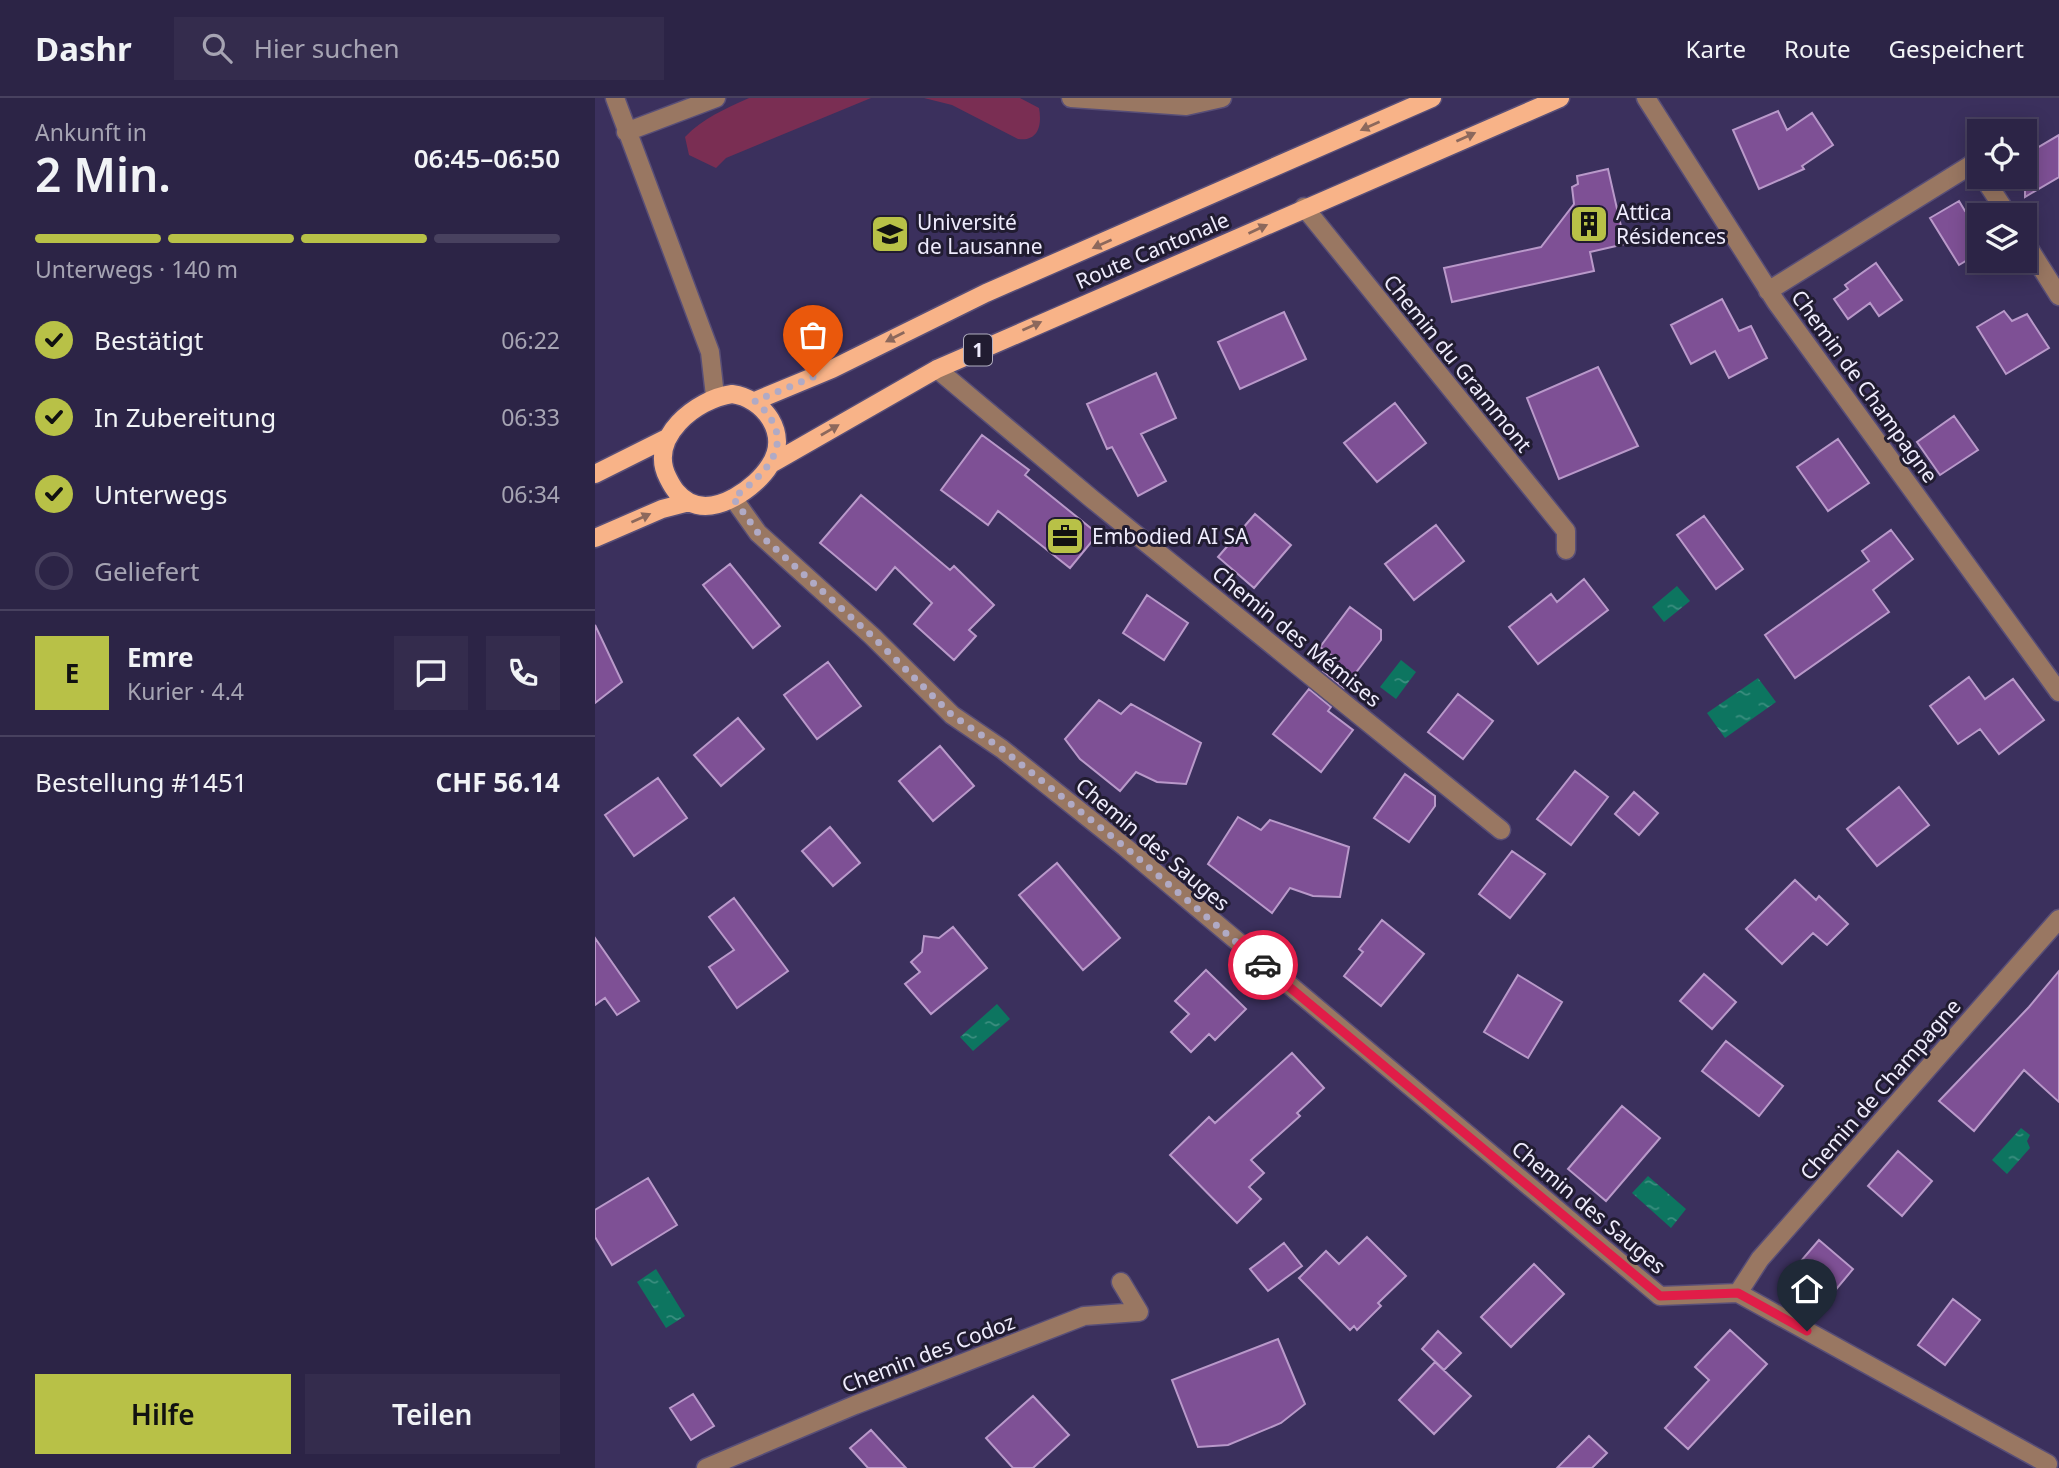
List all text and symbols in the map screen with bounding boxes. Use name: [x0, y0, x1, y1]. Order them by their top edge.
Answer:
search box: [174, 17, 664, 80]
text: Dashr: [35, 26, 132, 71]
icon: search: [198, 29, 236, 67]
text: Hier suchen: [254, 30, 400, 66]
text: Karte: [1686, 32, 1746, 65]
text: Route: [1784, 32, 1851, 65]
text: Gespeichert: [1889, 32, 2024, 65]
text: Ankunft in: [35, 116, 147, 148]
map controls: [1967, 119, 2037, 273]
button: locate: [1967, 119, 2037, 189]
one-way arrow: [1360, 120, 1380, 132]
one-way arrow: [1456, 131, 1476, 143]
text: 06:45–06:50: [414, 140, 560, 176]
text: 2 Min.: [35, 143, 171, 205]
place label: Attica Résidences: [1616, 198, 1726, 250]
building icon: Attica Résidences: [1568, 203, 1610, 245]
button: layers: [1967, 203, 2037, 273]
street label: Route Cantonale: [1071, 205, 1233, 295]
place label: Université de Lausanne: [917, 208, 1043, 260]
school or university icon: Université de Lausanne: [869, 213, 911, 255]
one-way arrow: [1248, 223, 1268, 235]
one-way arrow: [1092, 238, 1112, 250]
text: Unterwegs · 140 m: [35, 253, 238, 285]
street label: Chemin du Grammont: [1378, 268, 1539, 458]
street label: Chemin de Champagne: [1786, 284, 1944, 488]
pin: [783, 305, 843, 377]
icon: bag: [794, 316, 832, 354]
one-way arrow: [1022, 320, 1042, 332]
icon: check: [35, 321, 73, 359]
text: Bestätigt: [94, 322, 203, 358]
text: 06:22: [501, 324, 560, 356]
one-way arrow: [885, 332, 905, 343]
road number: 1: [964, 334, 992, 366]
icon: check: [35, 398, 73, 436]
text: In Zubereitung: [94, 399, 276, 435]
text: 06:33: [501, 401, 560, 433]
one-way arrow: [820, 424, 839, 436]
icon: check: [35, 475, 73, 513]
text: Unterwegs: [94, 476, 227, 512]
text: 06:34: [501, 478, 560, 510]
one-way arrow: [631, 512, 651, 524]
office icon: Embodied AI SA: [1044, 515, 1086, 557]
place label: Embodied AI SA: [1092, 522, 1249, 550]
text: Geliefert: [94, 553, 199, 589]
street label: Chemin des Mémises: [1207, 559, 1387, 713]
button: chat: [394, 636, 468, 710]
button: phone: [486, 636, 560, 710]
text: Emre: [127, 639, 194, 675]
text: E: [65, 655, 79, 691]
text: Kurier · 4.4: [127, 675, 244, 707]
text: Bestellung #1451: [35, 764, 248, 800]
text: CHF 56.14: [436, 764, 560, 800]
street label: Chemin des Sauges: [1070, 771, 1236, 917]
courier: [1228, 930, 1298, 1000]
icon: car: [1244, 946, 1282, 984]
street label: Chemin de Champagne: [1793, 992, 1967, 1186]
street label: Chemin des Sauges: [1506, 1134, 1672, 1280]
pin: [1777, 1259, 1837, 1331]
icon: home: [1788, 1270, 1826, 1308]
street label: Chemin des Codoz: [838, 1307, 1019, 1399]
button: Hilfe: [35, 1374, 291, 1454]
button: Teilen: [305, 1374, 560, 1454]

